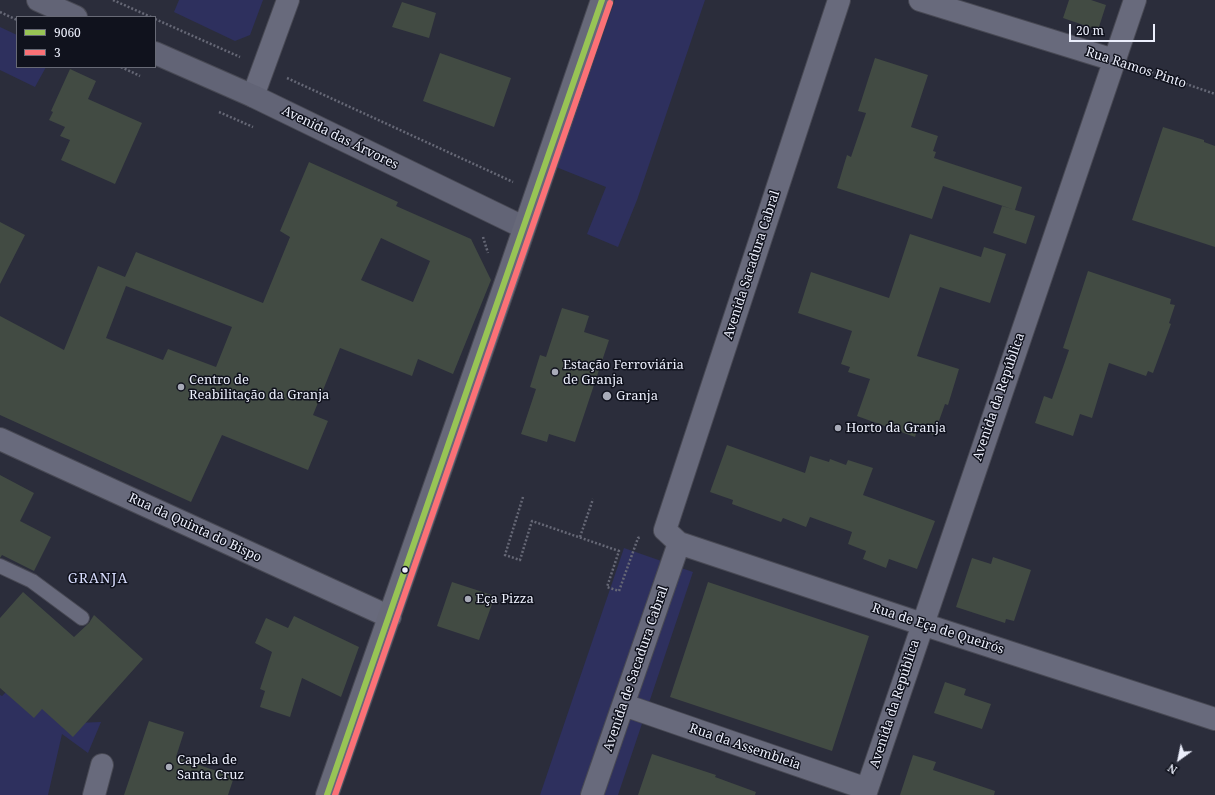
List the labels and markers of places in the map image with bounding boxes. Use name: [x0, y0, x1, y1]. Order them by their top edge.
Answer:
place label: Estação Ferroviária de Granja: [563, 357, 684, 388]
marker: Estação Ferroviária de Granja: [550, 367, 560, 377]
place label: Centro de Reabilitação da Granja: [189, 372, 329, 403]
marker: Centro de Reabilitação da Granja: [176, 382, 186, 392]
place label: Granja: [616, 388, 658, 404]
marker: Granja: [601, 390, 613, 402]
place label: Horto da Granja: [846, 420, 946, 436]
marker: Horto da Granja: [833, 423, 843, 433]
unlabelled marker: [400, 565, 410, 575]
place label: Eça Pizza: [476, 591, 534, 607]
marker: Eça Pizza: [463, 594, 473, 604]
place label: Capela de Santa Cruz: [177, 752, 244, 783]
marker: Capela de Santa Cruz: [164, 762, 174, 772]

